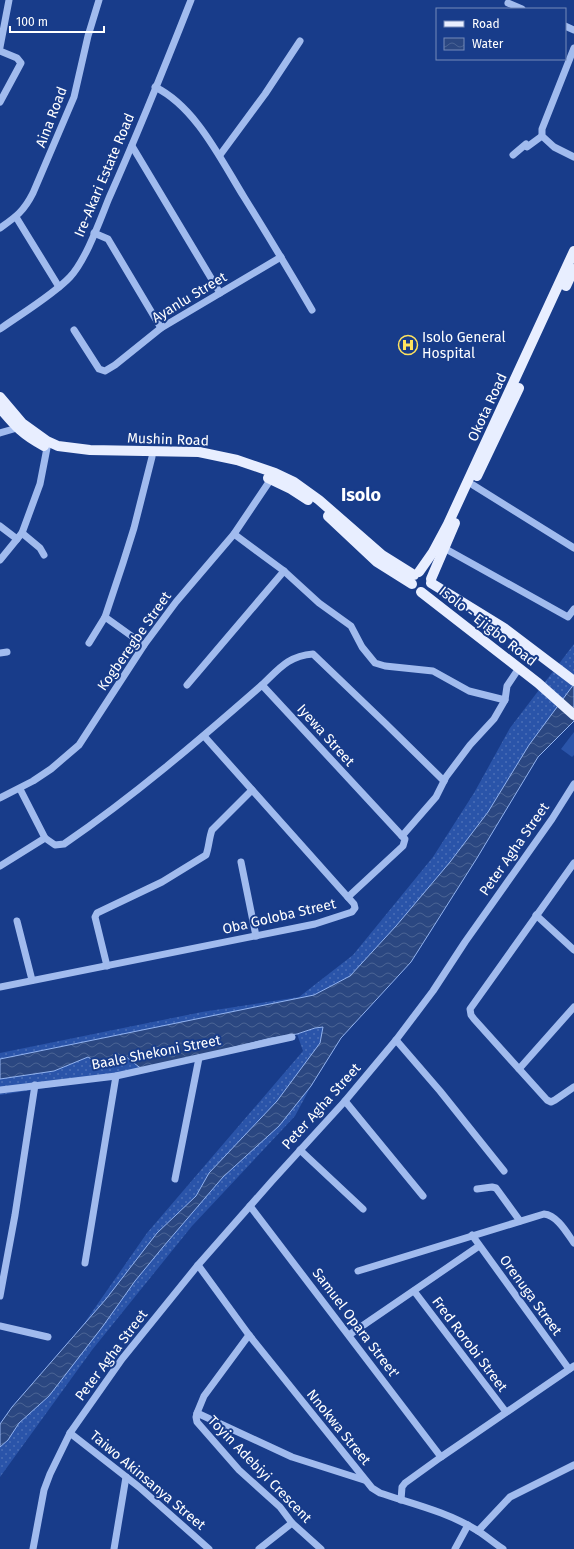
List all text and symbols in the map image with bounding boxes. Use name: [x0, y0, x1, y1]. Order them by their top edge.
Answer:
scale bar: [10, 8, 104, 34]
legend: [436, 8, 566, 60]
text: 100 m: [16, 15, 48, 29]
text: Road: [472, 17, 500, 31]
text: Water: [472, 37, 504, 51]
street label: Aina Road: [32, 84, 71, 150]
street label: Ire-Akari Estate Road: [71, 111, 138, 240]
street label: Ayanlu Street: [149, 268, 231, 326]
place label: Isolo General Hospital: [422, 329, 506, 362]
hospital icon: Isolo General Hospital: [397, 334, 419, 356]
street label: Okota Road: [464, 370, 511, 444]
street label: Mushin Road: [127, 430, 209, 449]
district label: Isolo: [341, 484, 381, 506]
street label: Isolo - Ejigbo Road: [435, 583, 540, 670]
street label: Kogberegbe Street: [94, 588, 175, 694]
street label: Iyewa Street: [293, 701, 359, 771]
street label: Peter Agha Street: [476, 799, 553, 899]
street label: Oba Goloba Street: [221, 895, 338, 938]
street label: Baale Shekoni Street: [90, 1031, 223, 1073]
street label: Peter Agha Street: [278, 1059, 365, 1153]
street label: Orenuga Street: [496, 1252, 566, 1339]
street label: Samuel Opara Street': [309, 1265, 403, 1382]
street label: Fred Rorobi Street: [428, 1293, 511, 1396]
street label: Peter Agha Street: [72, 1306, 152, 1404]
street label: Nnokwa Street: [303, 1386, 375, 1469]
street label: Toyin Adebiyi Crescent: [204, 1412, 316, 1527]
street label: Taiwo Akinsanya Street: [86, 1427, 210, 1534]

